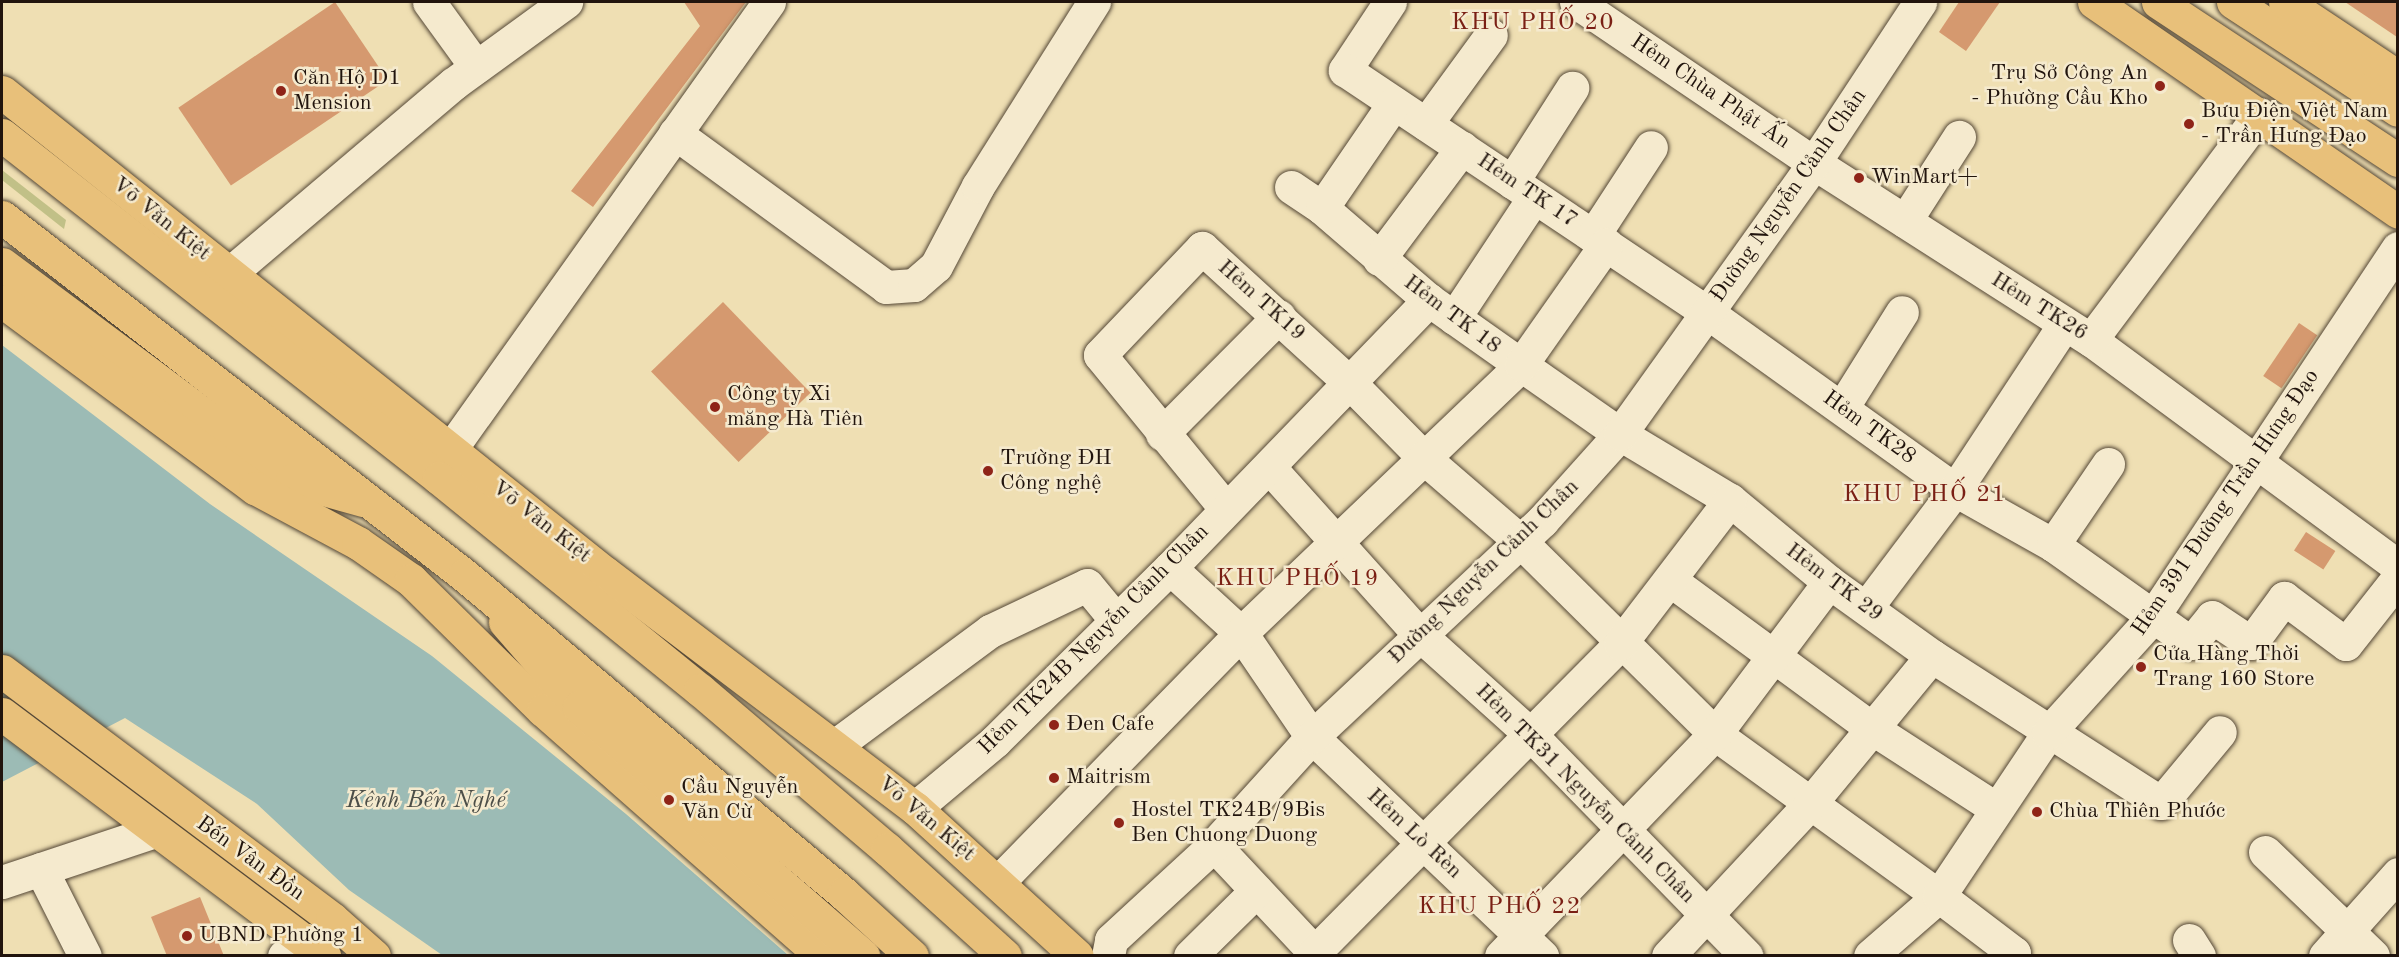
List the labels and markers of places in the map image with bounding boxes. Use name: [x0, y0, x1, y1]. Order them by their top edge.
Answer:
place label: Trụ Sở Công An - Phường Cầu Kho: [1971, 60, 2148, 112]
place label: Căn Hộ D1 Mension: [293, 65, 401, 116]
marker: Trụ Sở Công An - Phường Cầu Kho: [2153, 79, 2167, 93]
marker: Căn Hộ D1 Mension: [274, 84, 288, 98]
place label: Bưu Điện Việt Nam - Trần Hưng Đạo: [2201, 98, 2388, 150]
marker: Bưu Điện Việt Nam - Trần Hưng Đạo: [2182, 117, 2196, 131]
place label: WinMart+: [1871, 165, 1978, 191]
marker: WinMart+: [1852, 171, 1866, 185]
place label: Công ty Xi măng Hà Tiên: [727, 381, 863, 433]
marker: Công ty Xi măng Hà Tiên: [708, 400, 722, 414]
place label: Trường ĐH Công nghệ: [1000, 445, 1112, 496]
marker: Trường ĐH Công nghệ: [981, 464, 995, 478]
place label: Cửa Hàng Thời Trang 160 Store: [2153, 641, 2314, 692]
marker: Cửa Hàng Thời Trang 160 Store: [2134, 660, 2148, 674]
place label: Đen Cafe: [1066, 712, 1154, 738]
marker: Đen Cafe: [1047, 718, 1061, 732]
place label: Maitrism: [1066, 765, 1151, 791]
marker: Maitrism: [1047, 771, 1061, 785]
place label: Cầu Nguyễn Văn Cừ: [681, 774, 798, 825]
marker: Cầu Nguyễn Văn Cừ: [662, 793, 676, 807]
place label: Hostel TK24B/9Bis Ben Chuong Duong: [1131, 797, 1325, 848]
place label: Chùa Thiên Phước: [2049, 799, 2225, 825]
marker: Chùa Thiên Phước: [2030, 805, 2044, 819]
marker: Hostel TK24B/9Bis Ben Chuong Duong: [1112, 816, 1126, 830]
place label: UBND Phường 1: [199, 923, 364, 949]
marker: UBND Phường 1: [180, 929, 194, 943]

